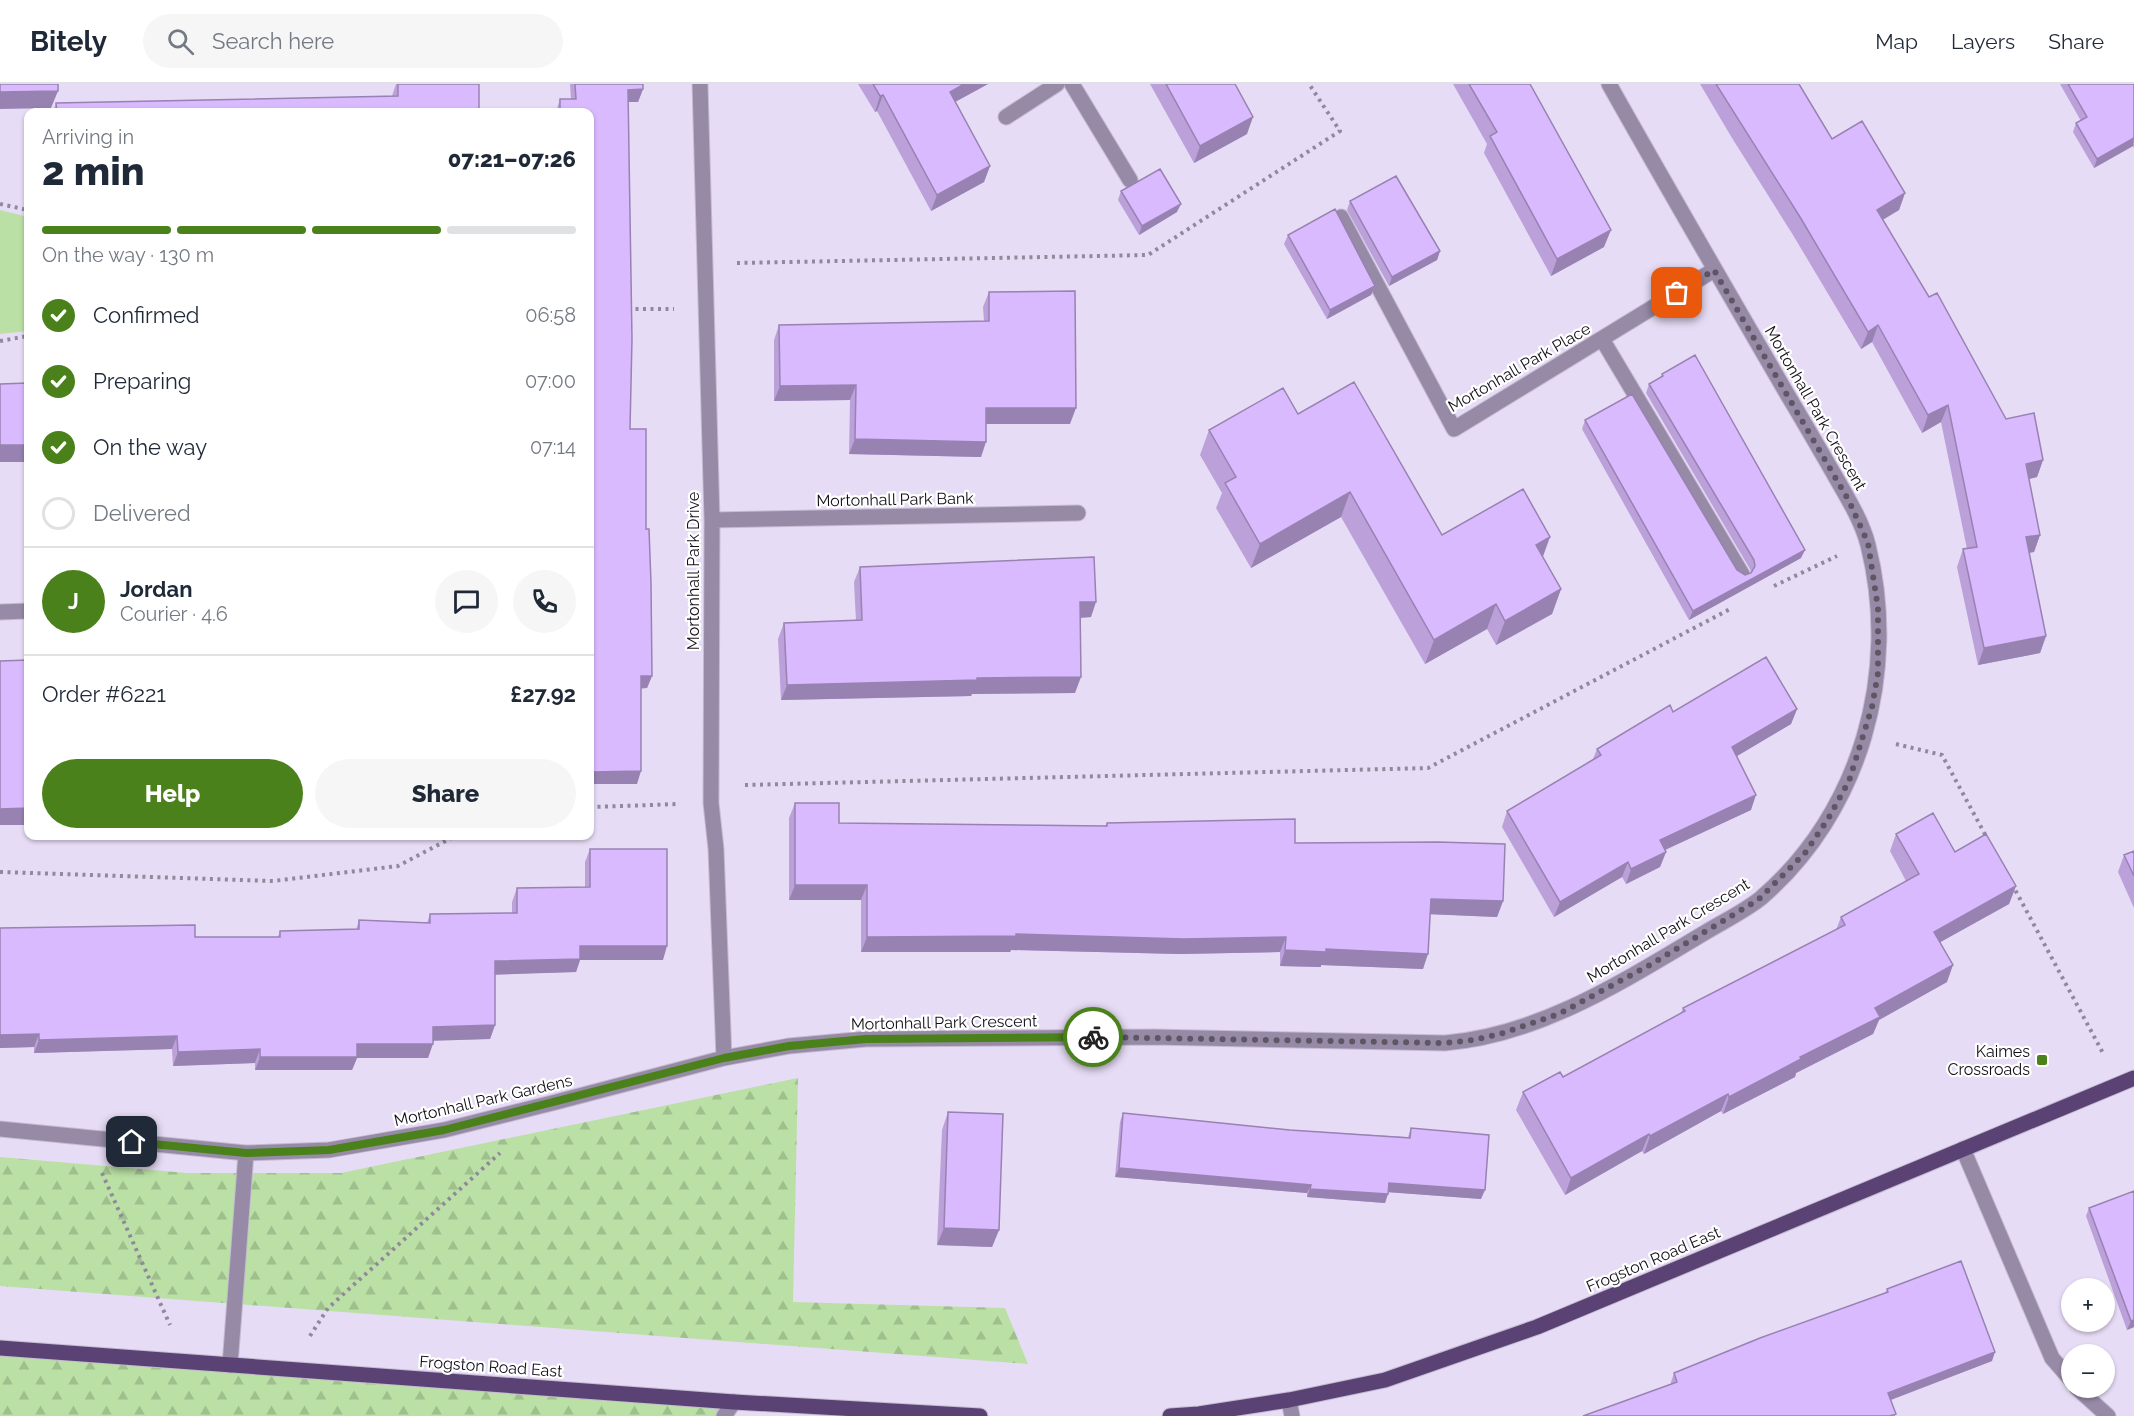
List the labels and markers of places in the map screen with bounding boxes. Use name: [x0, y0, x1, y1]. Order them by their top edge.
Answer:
pin: [1651, 267, 1702, 318]
place label: Kaimes Crossroads: [1947, 1042, 2030, 1079]
marker: Kaimes Crossroads: [2035, 1053, 2049, 1067]
pin: [106, 1116, 157, 1167]

